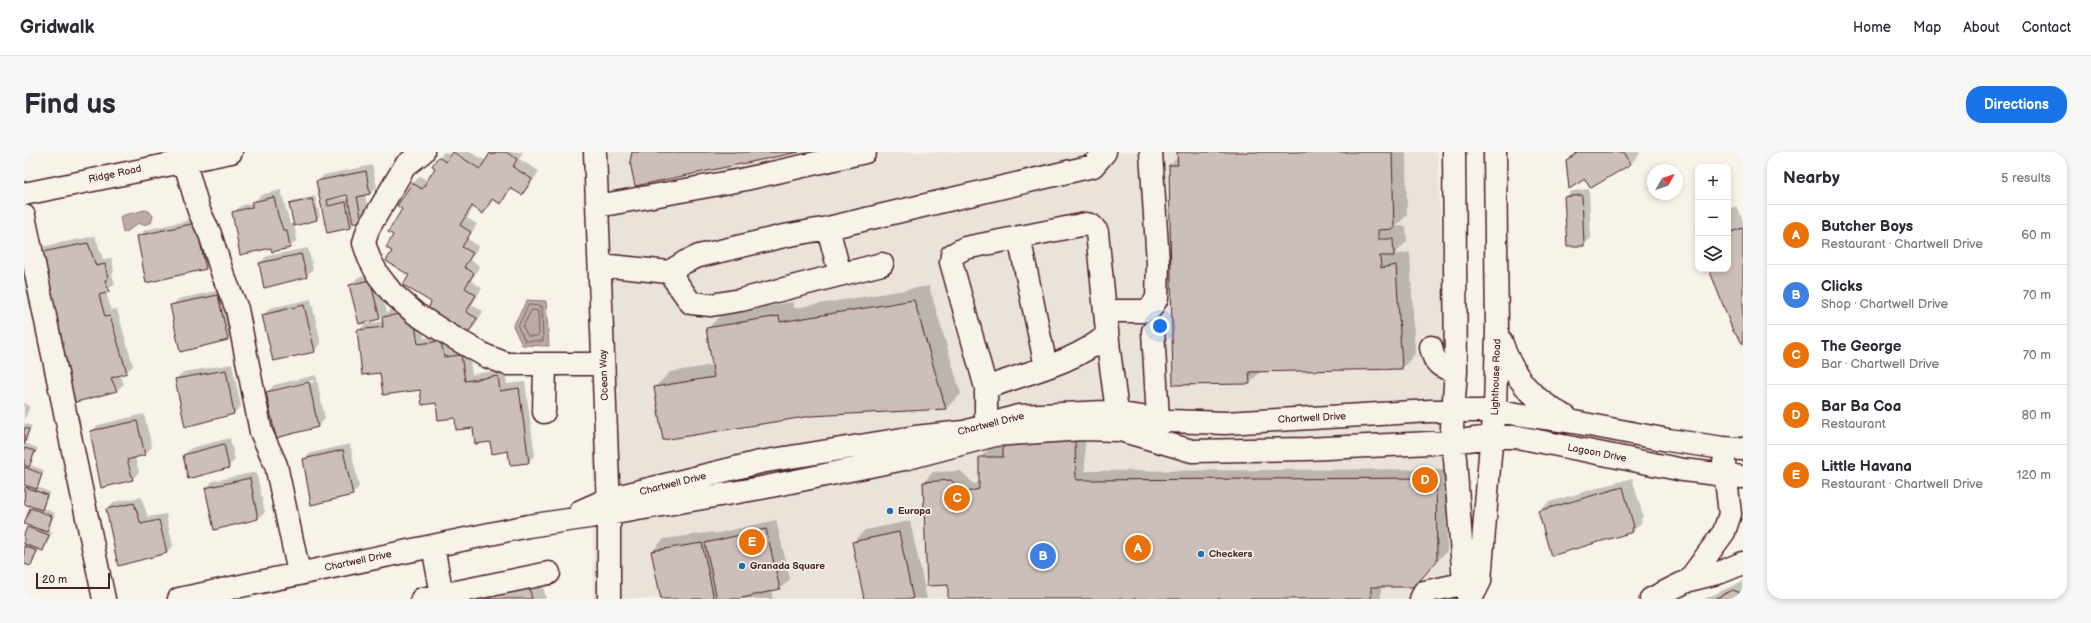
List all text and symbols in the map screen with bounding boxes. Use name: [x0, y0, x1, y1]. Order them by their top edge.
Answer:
text: Gridwalk: [20, 16, 95, 39]
text: Home: [1853, 19, 1891, 36]
text: Map: [1913, 19, 1941, 36]
text: About: [1963, 19, 2000, 36]
text: Contact: [2022, 19, 2071, 36]
button: Directions: [1966, 86, 2067, 123]
text: Find us: [24, 88, 116, 121]
street label: Ridge Road: [87, 162, 143, 185]
north arrow: [1647, 164, 1683, 200]
map controls: [1695, 164, 1731, 272]
button: +: [1695, 164, 1731, 200]
text: Nearby: [1783, 168, 1840, 188]
text: 5 results: [2001, 170, 2051, 186]
button: −: [1695, 200, 1731, 236]
text: Butcher Boys: [1821, 217, 1913, 236]
text: A: [1792, 227, 1800, 243]
text: 60 m: [2021, 227, 2051, 243]
button: layers: [1695, 236, 1731, 272]
text: Restaurant · Chartwell Drive: [1821, 236, 1983, 252]
text: Clicks: [1821, 277, 1863, 296]
text: B: [1791, 287, 1801, 303]
text: 70 m: [2023, 287, 2051, 303]
text: Shop · Chartwell Drive: [1821, 296, 1948, 312]
your location: [1150, 316, 1170, 336]
text: The George: [1821, 337, 1901, 356]
street label: Lighthouse Road: [1489, 338, 1503, 416]
text: C: [1791, 347, 1801, 363]
text: 70 m: [2023, 347, 2051, 363]
street label: Ocean Way: [597, 349, 611, 401]
text: Bar · Chartwell Drive: [1821, 356, 1939, 372]
text: Bar Ba Coa: [1821, 397, 1901, 416]
text: D: [1791, 407, 1801, 423]
text: 80 m: [2022, 407, 2051, 423]
street label: Chartwell Drive: [956, 410, 1026, 438]
street label: Chartwell Drive: [1278, 410, 1346, 426]
text: Restaurant: [1821, 416, 1886, 432]
street label: Lagoon Drive: [1566, 441, 1628, 465]
text: Little Havana: [1821, 457, 1912, 476]
pin: D: [1412, 465, 1438, 495]
text: E: [1792, 467, 1800, 483]
text: 120 m: [2016, 467, 2051, 483]
street label: Chartwell Drive: [638, 470, 708, 498]
text: Restaurant · Chartwell Drive: [1821, 476, 1983, 492]
pin: C: [944, 483, 970, 513]
place label: Europa: [898, 505, 931, 517]
marker: Europa: [885, 506, 895, 516]
pin: E: [739, 527, 765, 557]
pin: A: [1125, 533, 1151, 563]
pin: B: [1030, 541, 1056, 571]
street label: Chartwell Drive: [323, 548, 393, 574]
place label: Checkers: [1209, 548, 1253, 560]
marker: Checkers: [1196, 549, 1206, 559]
place label: Granada Square: [750, 560, 825, 572]
marker: Granada Square: [737, 561, 747, 571]
scale bar: [36, 571, 110, 590]
text: 20 m: [42, 573, 67, 586]

